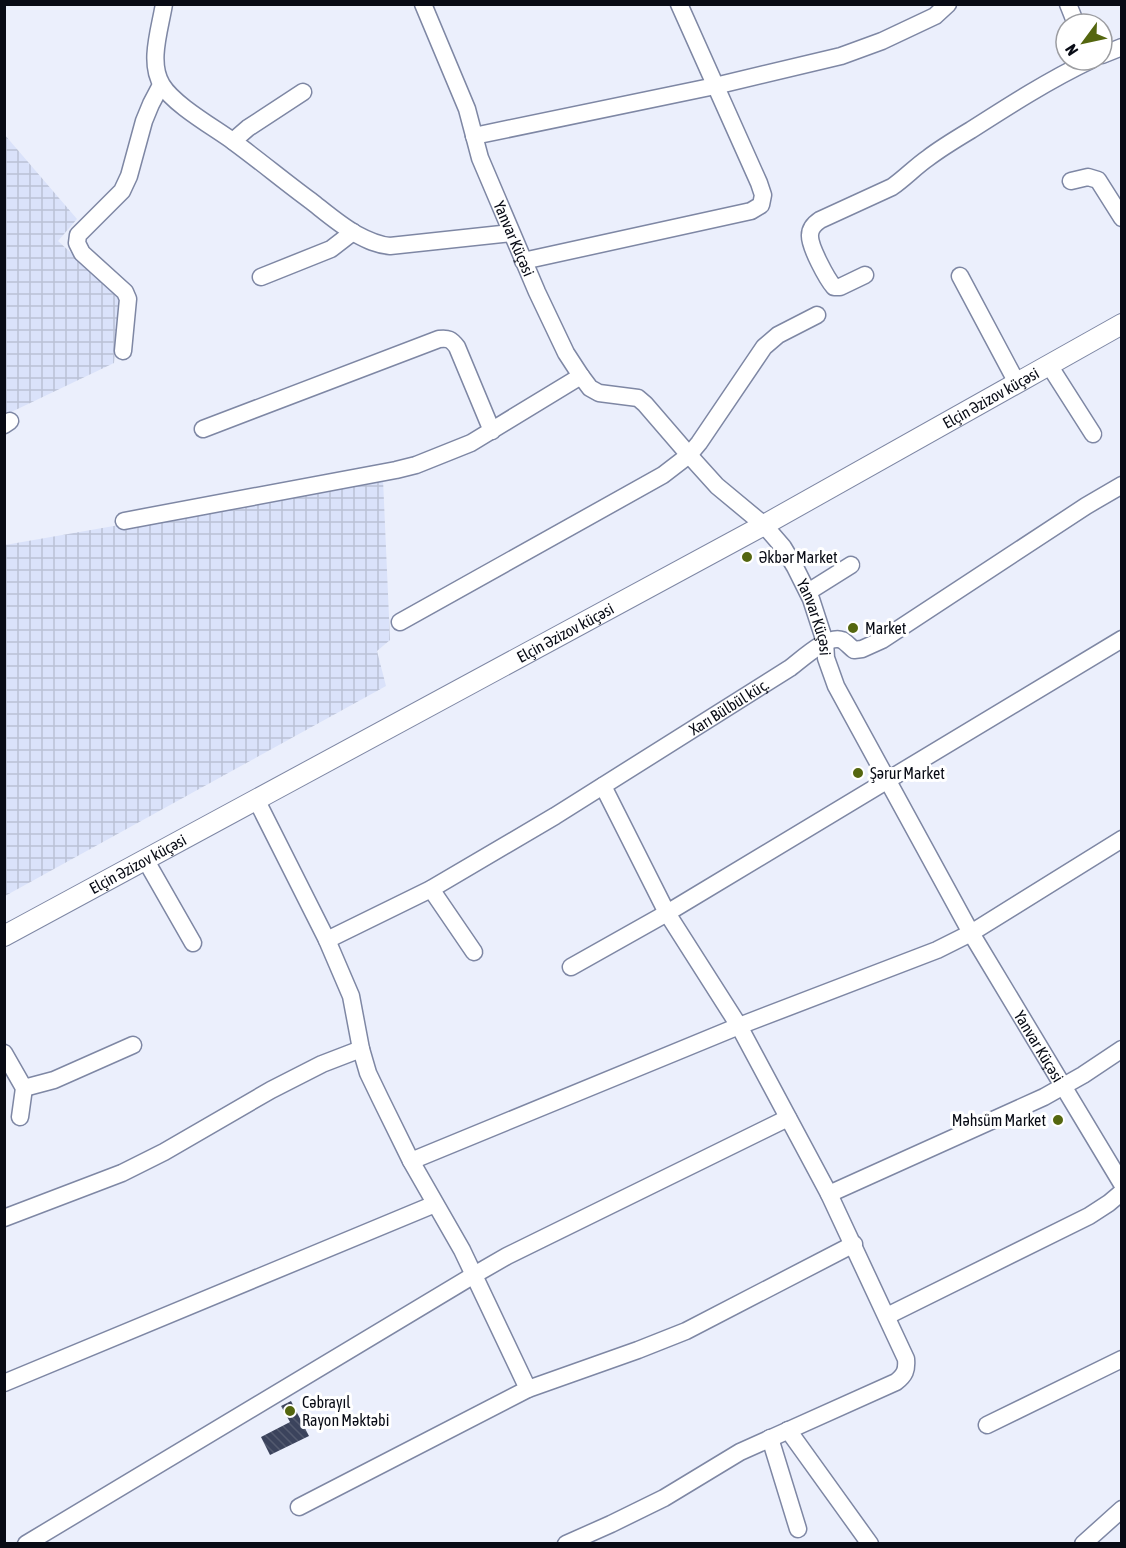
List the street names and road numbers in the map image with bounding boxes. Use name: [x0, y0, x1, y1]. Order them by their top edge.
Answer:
street label: Yanvar Küçəsi: [490, 198, 538, 279]
street label: Elçin Əzizov küçəsi: [939, 364, 1042, 432]
street label: Yanvar Küçəsi: [793, 576, 835, 656]
street label: Elçin Əzizov küçəsi: [514, 599, 617, 666]
street label: Xarı Bülbül küç.: [686, 675, 772, 738]
street label: Elçin Əzizov küçəsi: [86, 830, 189, 897]
street label: Yanvar Küçəsi: [1011, 1007, 1068, 1085]

